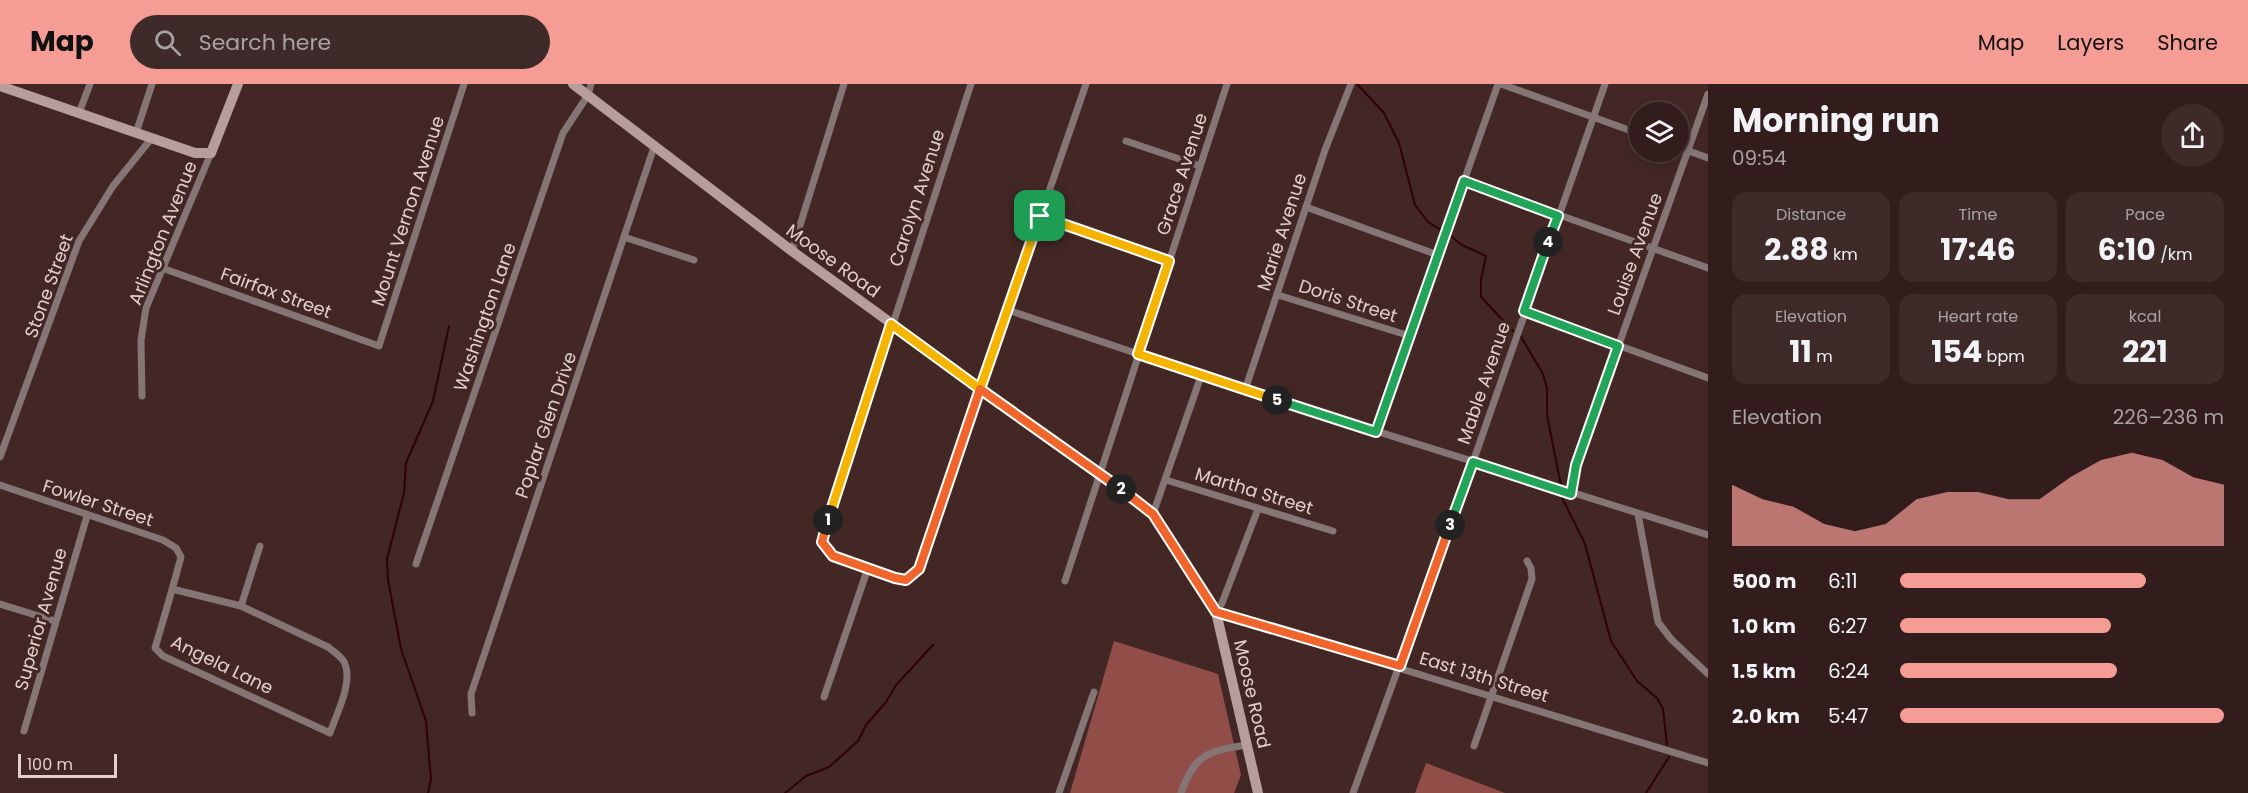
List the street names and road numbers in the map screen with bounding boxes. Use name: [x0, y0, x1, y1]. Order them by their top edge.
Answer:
street label: Grace Avenue: [1150, 109, 1213, 238]
street label: Mount Vernon Avenue: [365, 113, 450, 309]
street label: Carolyn Avenue: [883, 126, 950, 270]
street label: Arlington Avenue: [122, 157, 203, 309]
street label: Marie Avenue: [1251, 170, 1312, 294]
street label: Louise Avenue: [1601, 189, 1668, 318]
street label: Moose Road: [781, 218, 885, 303]
street label: Stone Street: [18, 230, 79, 341]
street label: Washington Lane: [447, 239, 522, 395]
street label: Fairfax Street: [217, 261, 335, 324]
street label: Doris Street: [1296, 273, 1401, 328]
street label: Mable Avenue: [1451, 318, 1516, 447]
street label: Poplar Glen Drive: [509, 348, 582, 501]
street label: Martha Street: [1192, 461, 1316, 520]
street label: Fowler Street: [40, 473, 157, 532]
street label: Superior Avenue: [8, 545, 73, 693]
street label: Angela Lane: [167, 629, 278, 700]
street label: Moose Road: [1228, 637, 1277, 751]
street label: East 13th Street: [1416, 645, 1552, 708]

